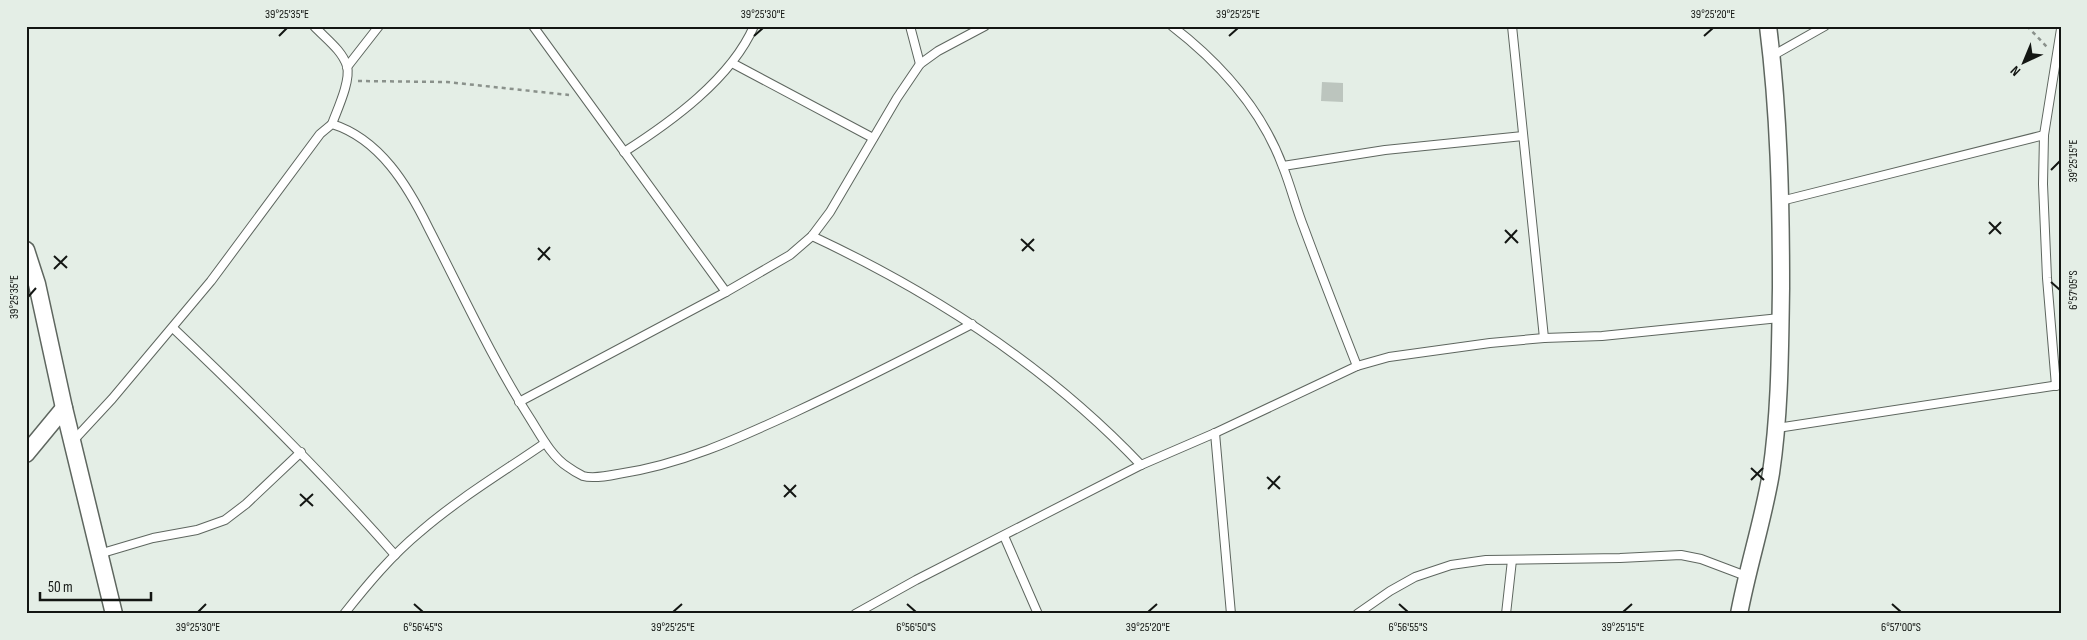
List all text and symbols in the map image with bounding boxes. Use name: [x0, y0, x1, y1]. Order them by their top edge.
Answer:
text: 39°25'35"E: [265, 7, 309, 22]
text: 39°25'30"E: [741, 7, 785, 22]
text: 39°25'25"E: [1216, 7, 1260, 22]
text: 39°25'20"E: [1691, 7, 1735, 22]
north arrow: [2000, 38, 2050, 88]
text: N: [2007, 62, 2024, 80]
text: 39°25'15"E: [2066, 139, 2081, 183]
text: 6°57'05"S: [2066, 270, 2081, 310]
text: 39°25'35"E: [7, 275, 22, 319]
scale bar: [40, 570, 151, 602]
text: 50 m: [48, 578, 73, 597]
text: 39°25'30"E: [176, 620, 220, 635]
text: 6°56'45"S: [403, 620, 443, 635]
text: 39°25'25"E: [651, 620, 695, 635]
text: 6°56'50"S: [896, 620, 936, 635]
text: 39°25'20"E: [1126, 620, 1170, 635]
text: 6°56'55"S: [1388, 620, 1428, 635]
text: 39°25'15"E: [1601, 620, 1645, 635]
text: 6°57'00"S: [1881, 620, 1921, 635]

